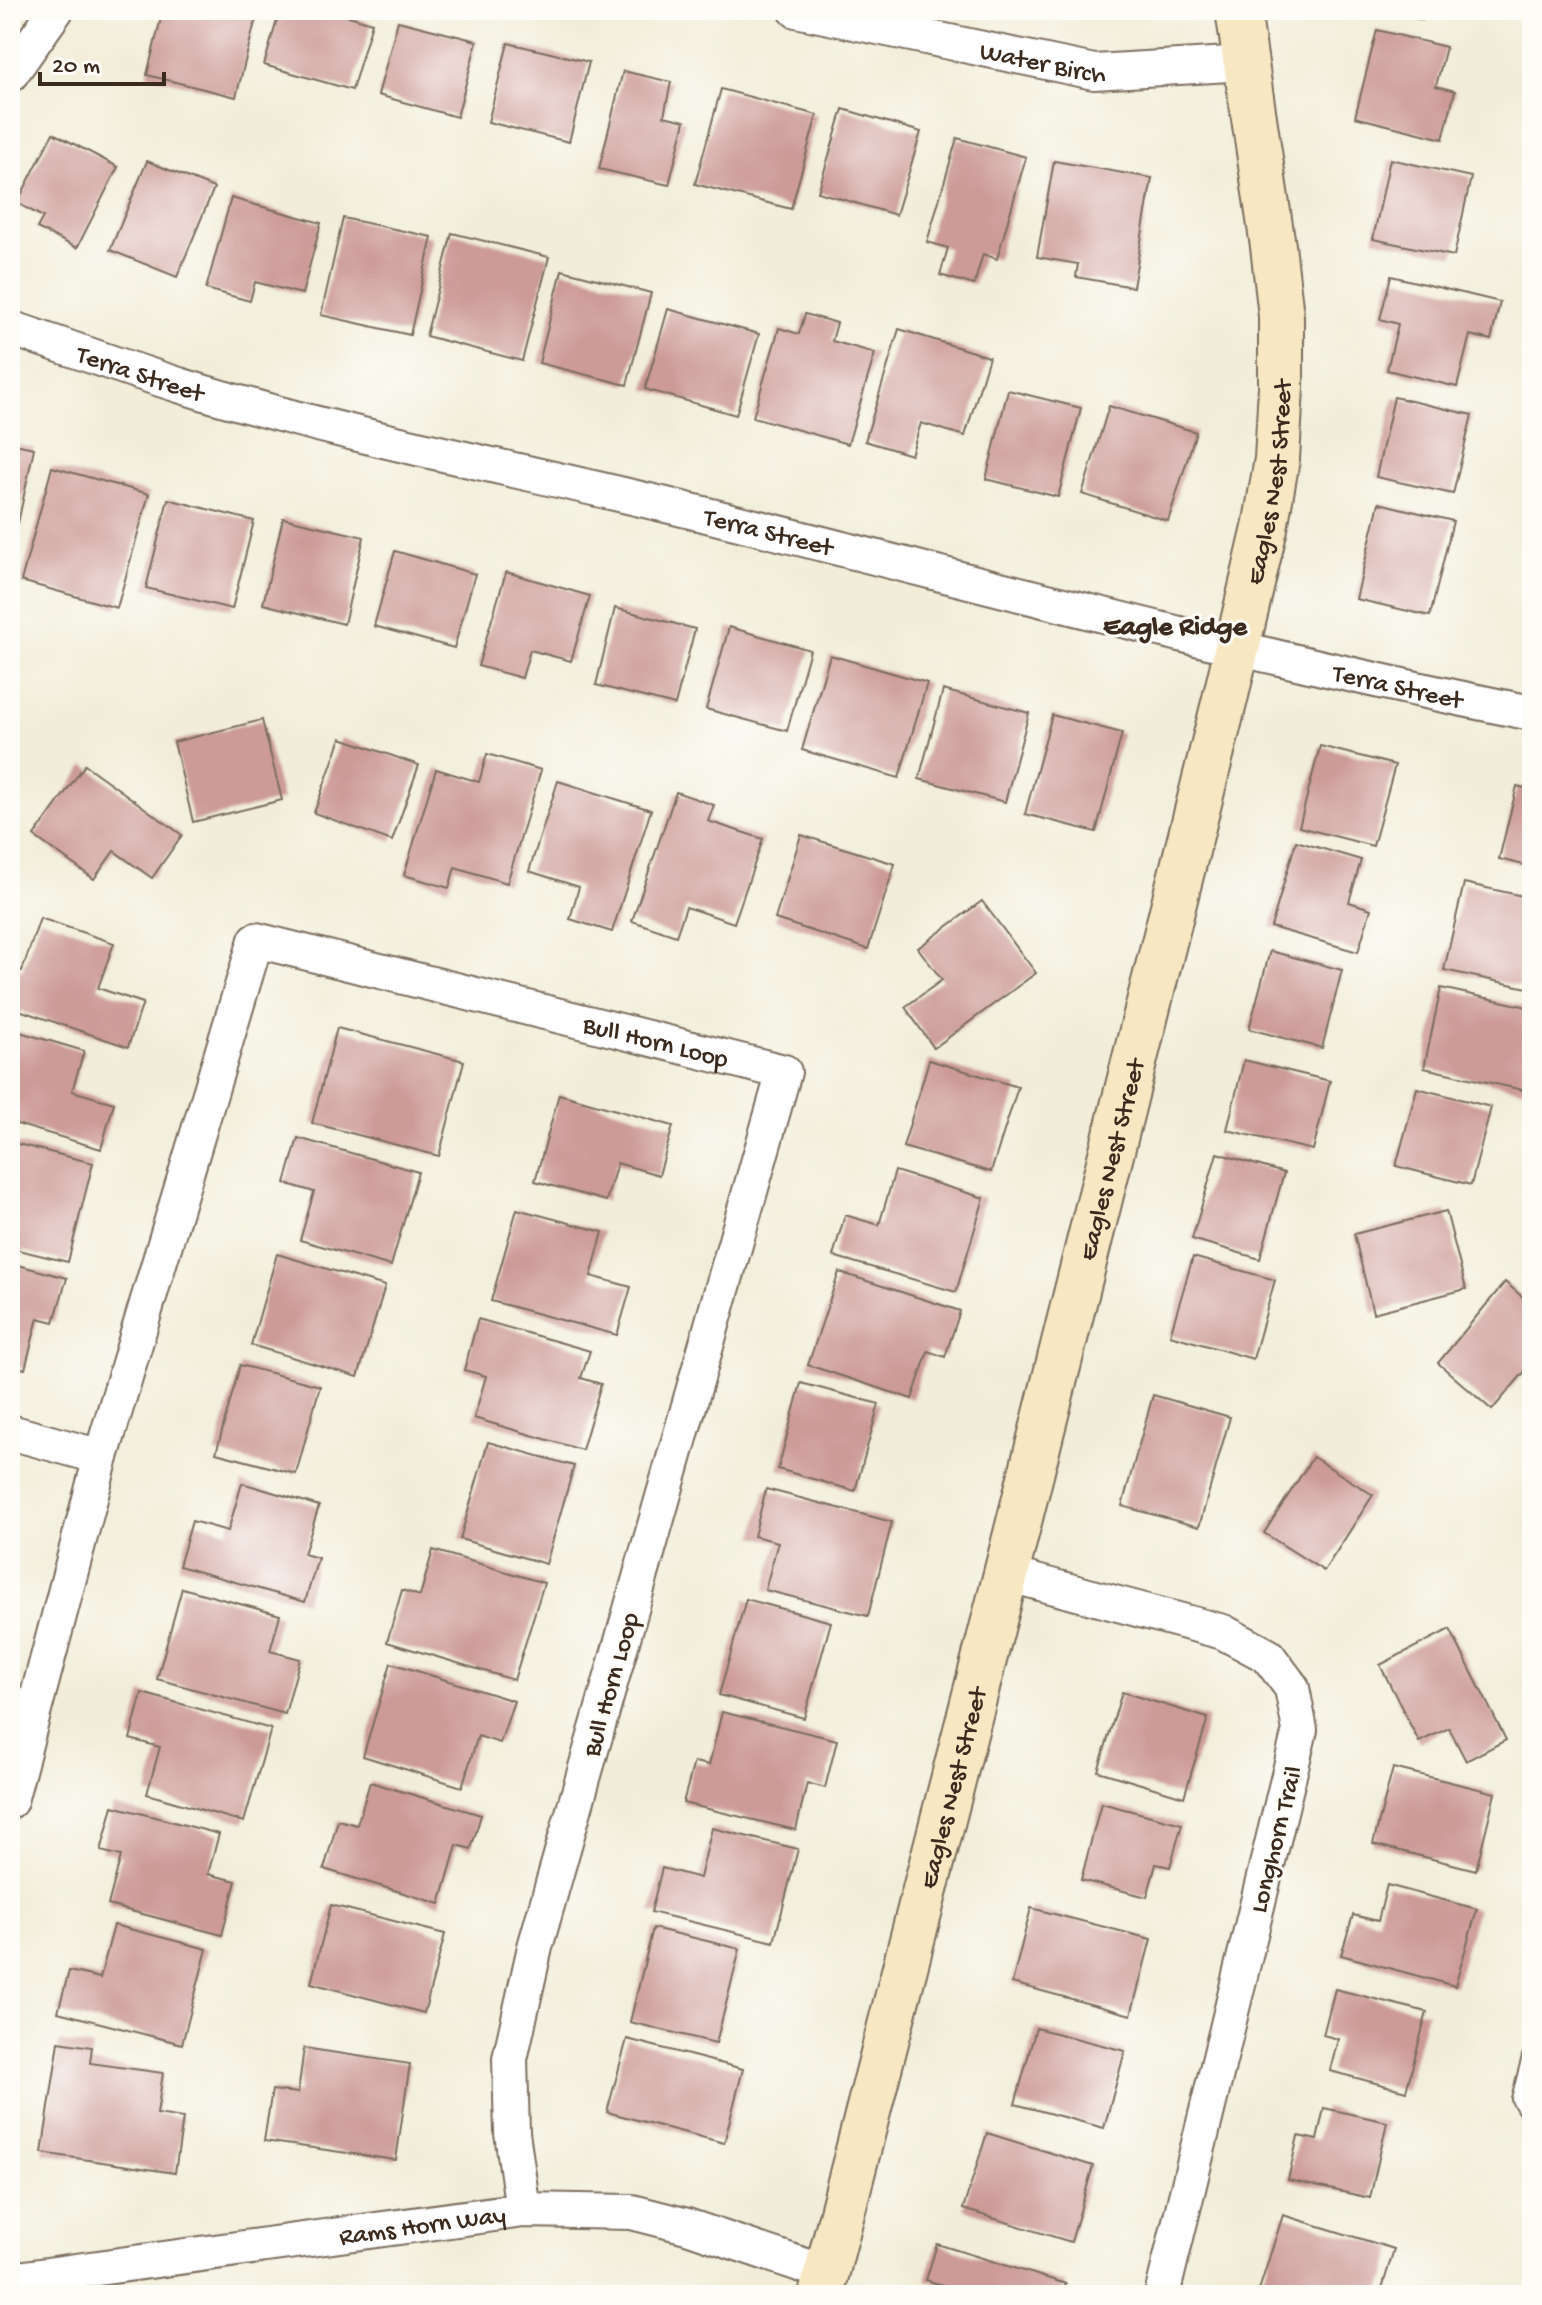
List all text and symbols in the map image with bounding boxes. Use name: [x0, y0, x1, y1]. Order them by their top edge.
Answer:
scale bar: [40, 36, 164, 86]
street label: Water Birch: [976, 38, 1106, 92]
text: 20 m: [52, 53, 100, 82]
street label: Terra Street: [70, 340, 209, 412]
street label: Eagles Nest Street: [1241, 377, 1301, 588]
street label: Terra Street: [698, 503, 838, 566]
district label: Eagle Ridge: [1103, 612, 1248, 645]
street label: Terra Street: [1327, 659, 1467, 719]
street label: Bull Horn Loop: [578, 1011, 731, 1077]
street label: Eagles Nest Street: [1074, 1054, 1155, 1264]
street label: Bull Horn Loop: [578, 1609, 649, 1762]
street label: Eagles Nest Street: [915, 1682, 997, 1892]
street label: Longhorn Trail: [1245, 1763, 1312, 1917]
street label: Rams Horn Way: [338, 2201, 508, 2255]

